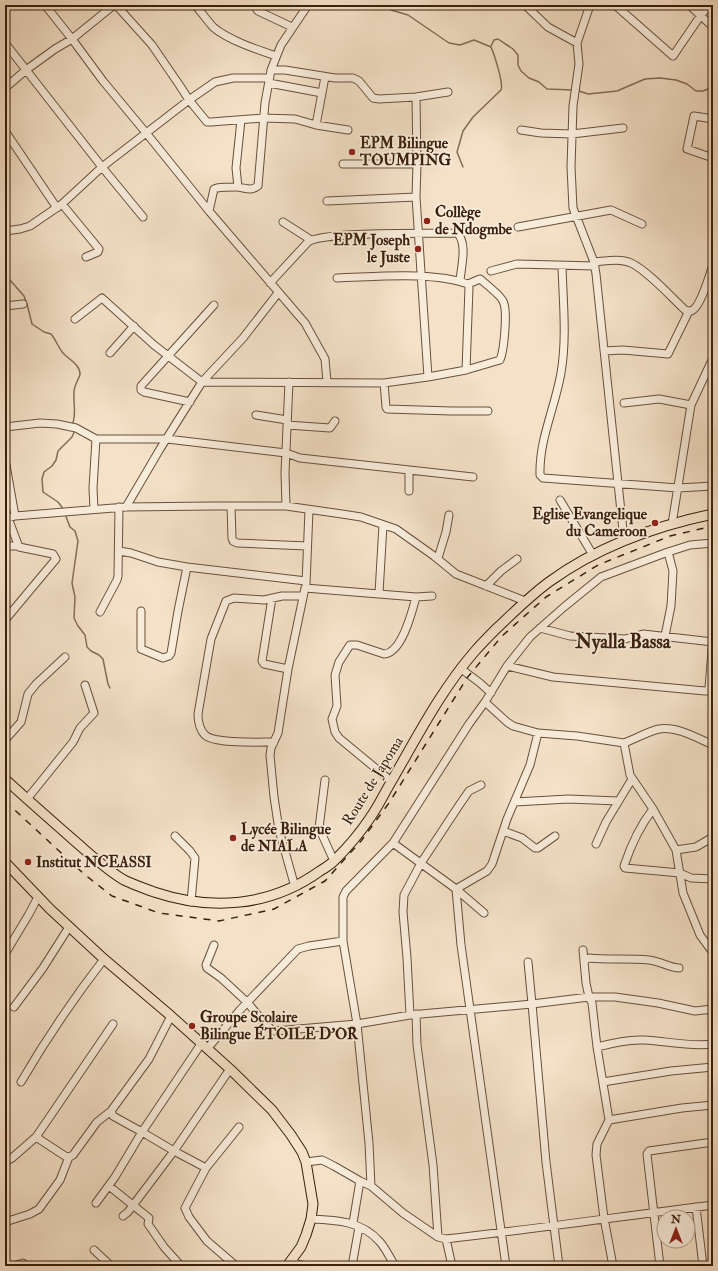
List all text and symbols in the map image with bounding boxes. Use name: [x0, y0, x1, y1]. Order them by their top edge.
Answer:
place label: EPM Bilingue TOUMPING: [359, 134, 451, 170]
marker: EPM Bilingue TOUMPING: [347, 147, 357, 157]
place label: Collège de Ndogmbe: [435, 203, 513, 240]
marker: Collège de Ndogmbe: [422, 216, 432, 226]
place label: EPM Joseph le Juste: [333, 231, 411, 268]
marker: EPM Joseph le Juste: [413, 244, 423, 254]
place label: Eglise Evangelique du Cameroon: [532, 505, 648, 541]
marker: Eglise Evangelique du Cameroon: [650, 518, 660, 528]
district label: Nyalla Bassa: [574, 630, 672, 655]
street label: Route de Japoma: [338, 732, 409, 829]
place label: Lycée Bilingue de NIALA: [241, 820, 332, 856]
marker: Lycée Bilingue de NIALA: [228, 833, 238, 843]
place label: Institut NCEASSI: [36, 853, 152, 872]
marker: Institut NCEASSI: [23, 857, 33, 867]
place label: Groupe Scolaire Bilingue ÉTOILE D'OR: [200, 1008, 359, 1045]
marker: Groupe Scolaire Bilingue ÉTOILE D'OR: [187, 1021, 197, 1031]
north arrow: [656, 1209, 696, 1249]
text: N: [670, 1213, 682, 1226]

